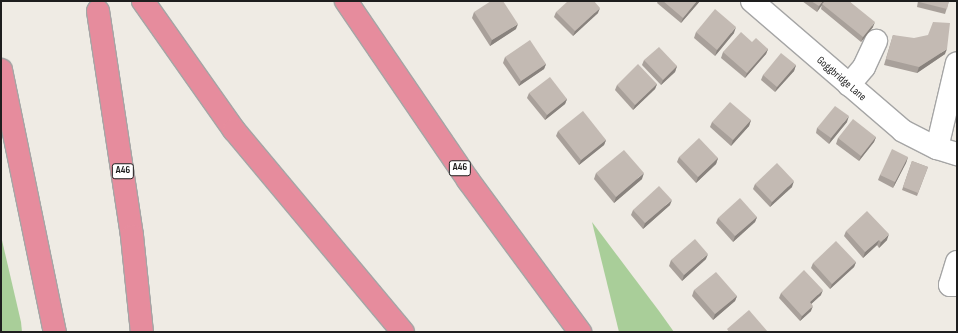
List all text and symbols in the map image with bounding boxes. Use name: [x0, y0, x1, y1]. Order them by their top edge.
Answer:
street label: Goggbridge Lane: [814, 54, 868, 104]
road number: A46: [448, 160, 472, 176]
road number: A46: [111, 163, 135, 179]

